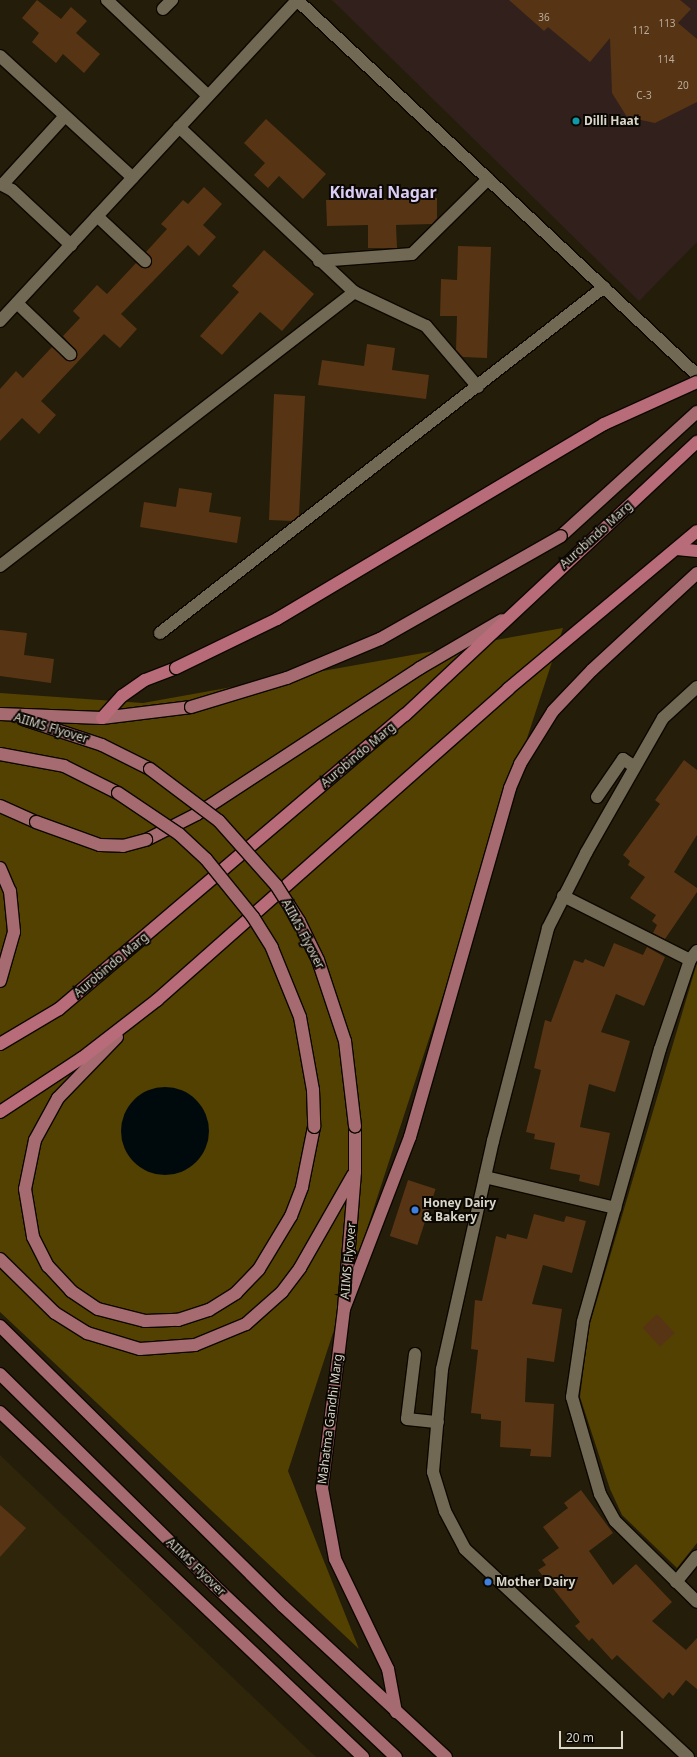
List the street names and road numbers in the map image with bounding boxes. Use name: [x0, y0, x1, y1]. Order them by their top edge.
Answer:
street label: Aurobindo Marg: [557, 499, 635, 571]
street label: AIIMS Flyover: [12, 710, 90, 746]
street label: Aurobindo Marg: [318, 720, 398, 790]
street label: AIIMS Flyover: [279, 897, 327, 971]
street label: Aurobindo Marg: [71, 930, 151, 1000]
street label: AIIMS Flyover: [337, 1222, 359, 1300]
street label: Mahatma Gandhi Marg: [315, 1353, 345, 1485]
street label: AIIMS Flyover: [163, 1535, 229, 1599]

